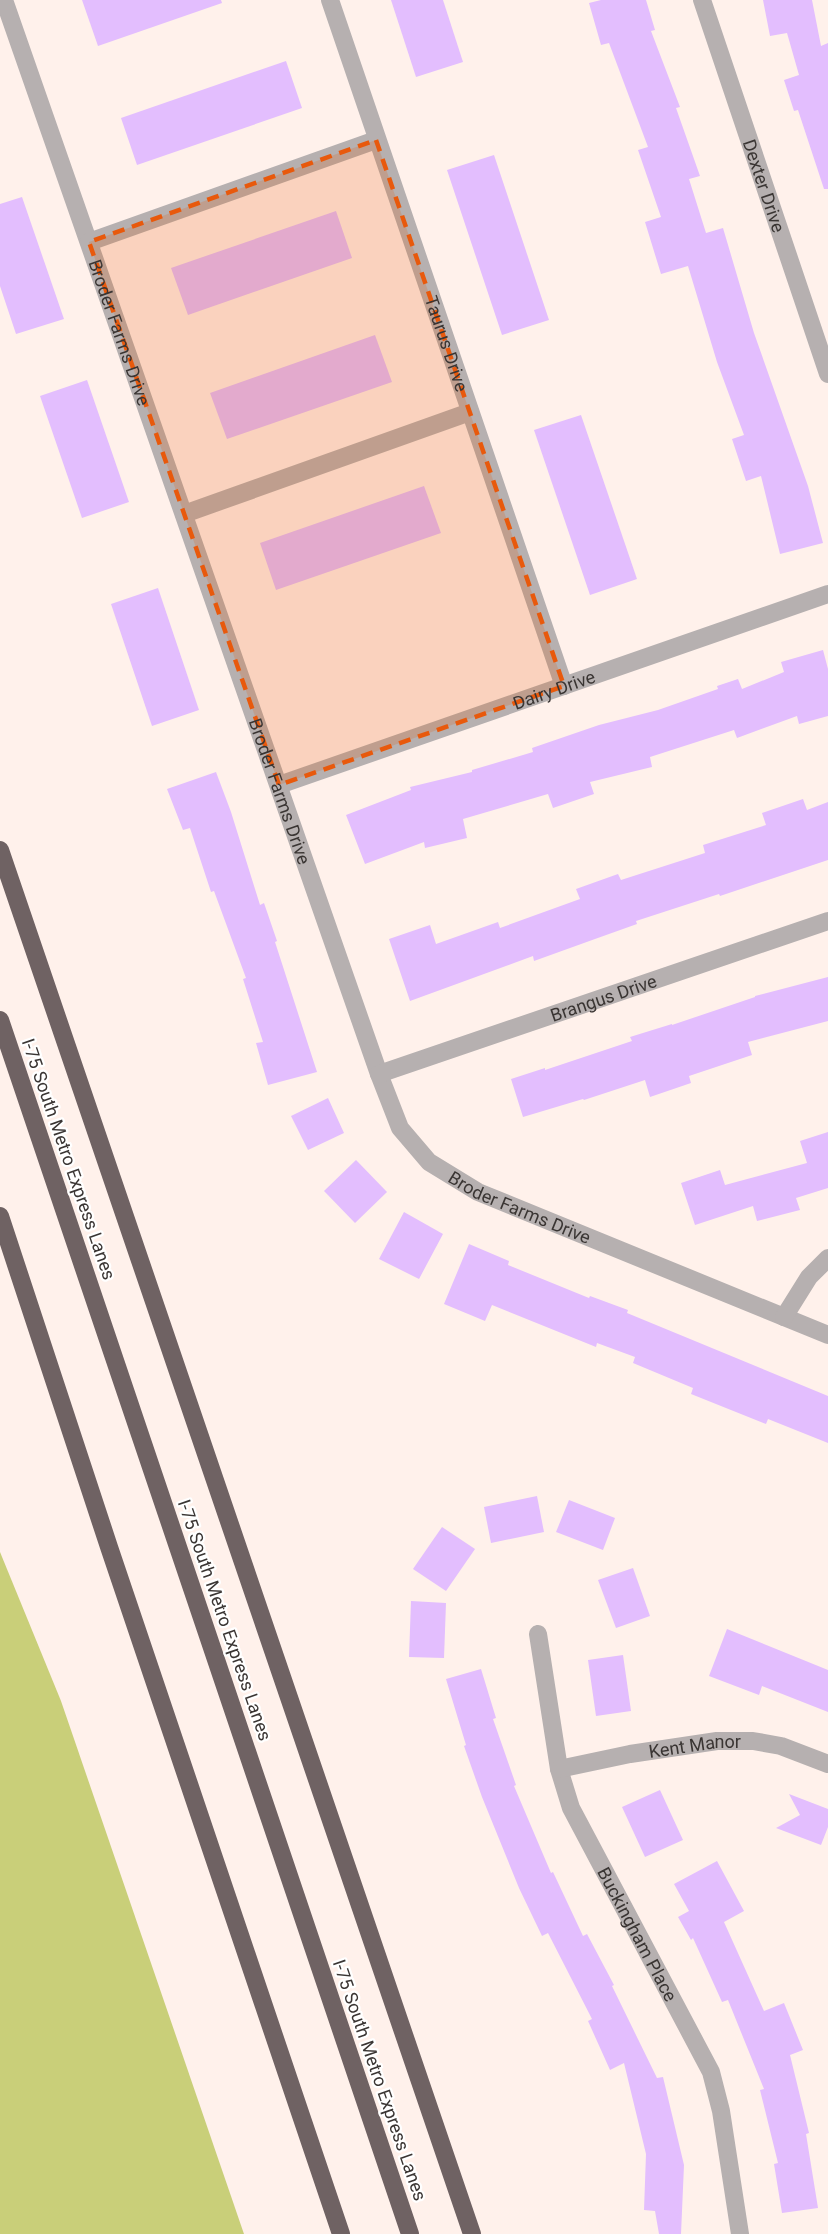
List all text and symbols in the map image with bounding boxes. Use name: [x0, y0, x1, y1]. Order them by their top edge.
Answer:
street label: Dexter Drive: [739, 137, 790, 235]
street label: Broder Farms Drive: [85, 256, 155, 408]
street label: Taurus Drive: [421, 293, 473, 394]
street label: Dairy Drive: [510, 665, 598, 713]
street label: Broder Farms Drive: [245, 715, 315, 867]
street label: Brangus Drive: [547, 970, 659, 1025]
street label: I-75 South Metro Express Lanes: [18, 1036, 120, 1282]
street label: Broder Farms Drive: [445, 1166, 594, 1247]
street label: I-75 South Metro Express Lanes: [174, 1497, 276, 1743]
street label: Kent Manor: [647, 1731, 741, 1762]
street label: Buckingham Place: [594, 1863, 682, 2005]
street label: I-75 South Metro Express Lanes: [329, 1957, 431, 2203]

